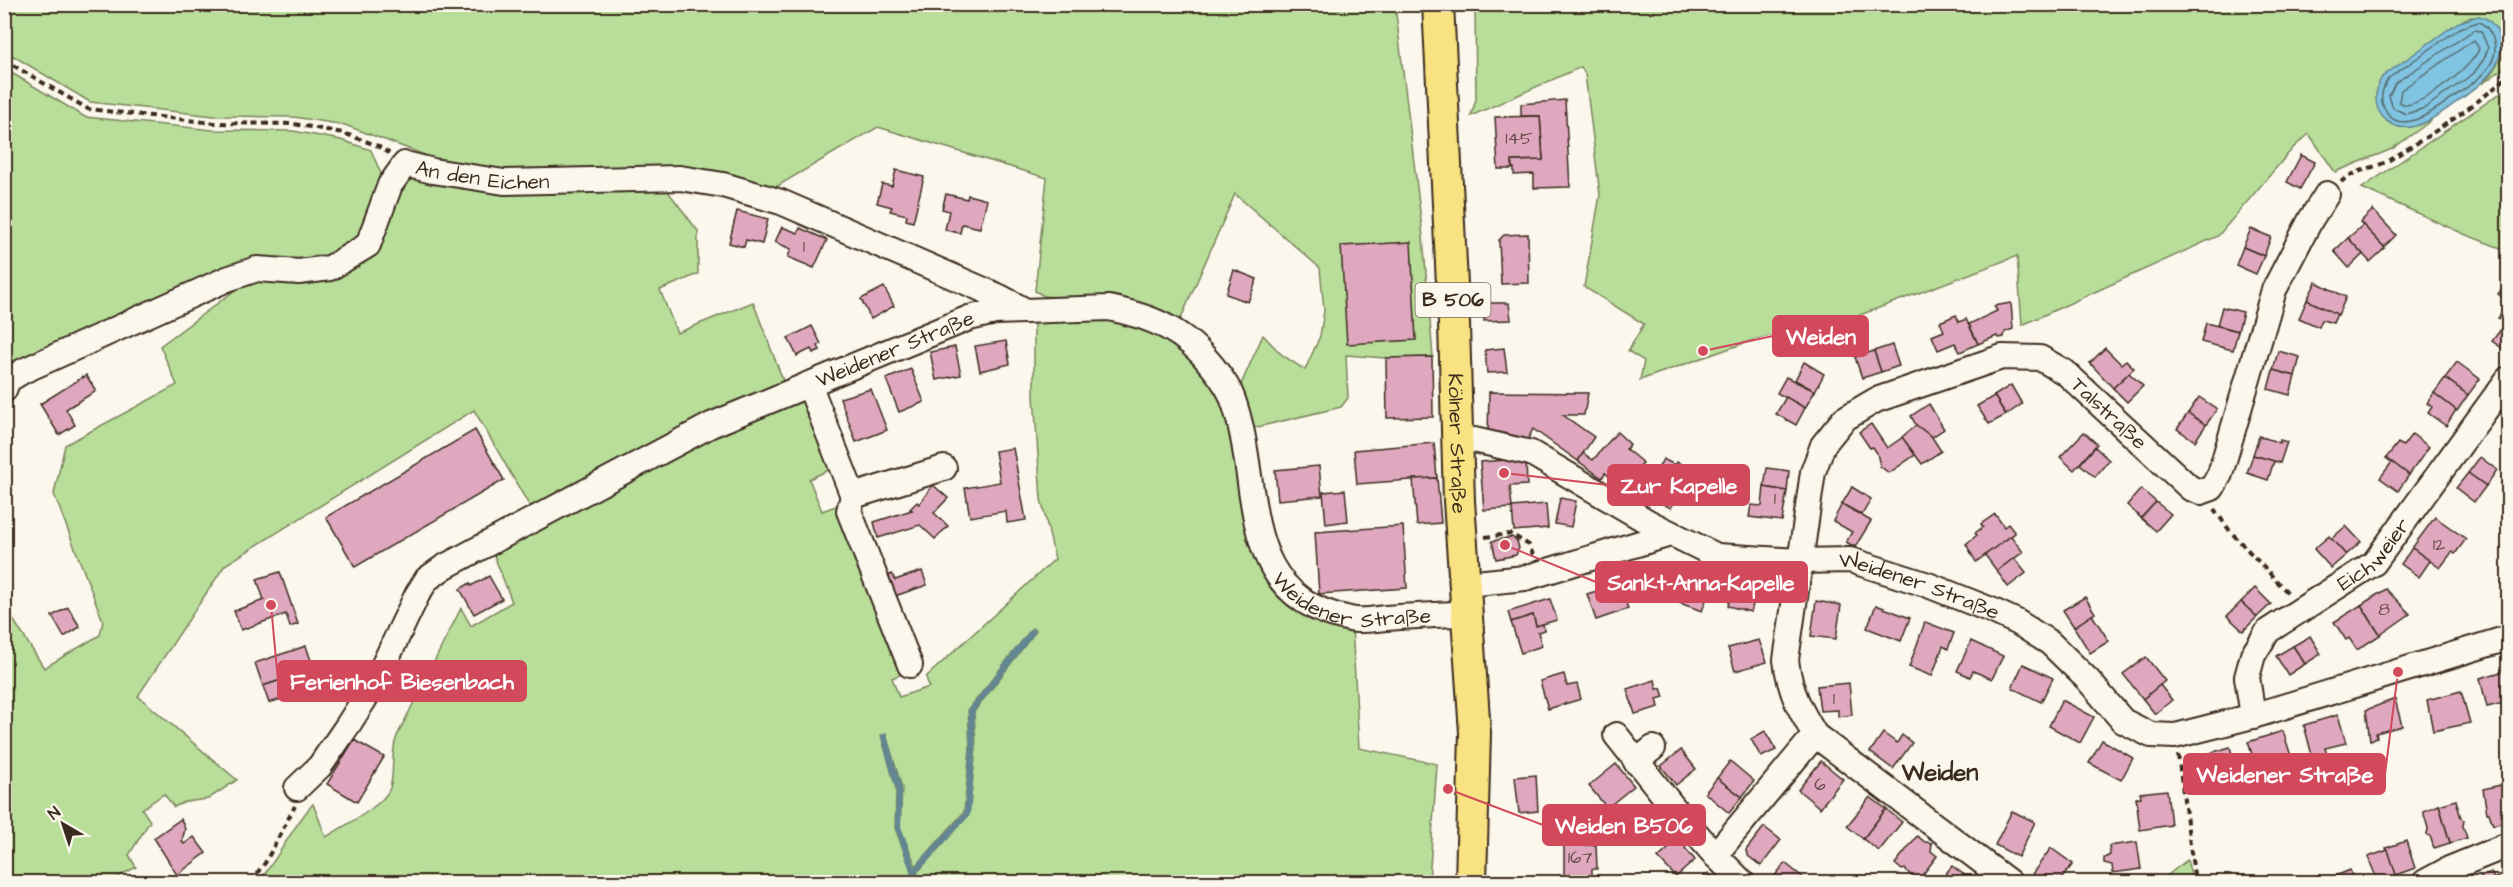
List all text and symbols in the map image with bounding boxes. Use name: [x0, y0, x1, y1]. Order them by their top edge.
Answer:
house number: 145: [1505, 126, 1533, 151]
street label: An den Eichen: [413, 153, 550, 196]
house number: 1: [803, 234, 805, 259]
road number: B 506: [1416, 283, 1490, 317]
street label: Weidener Straße: [811, 303, 978, 395]
callout: Weiden: [1773, 316, 1868, 356]
text: Weiden: [1785, 322, 1856, 353]
street label: Talstraße: [2065, 370, 2154, 456]
street label: Kölner Straße: [1441, 373, 1474, 515]
callout: Zur Kapelle: [1608, 465, 1749, 505]
text: Zur Kapelle: [1621, 471, 1738, 502]
house number: 1: [1774, 486, 1776, 511]
street label: Eichweier: [2331, 512, 2417, 598]
house number: 12: [2433, 532, 2446, 557]
street label: Weidener Straße: [1839, 545, 2005, 627]
callout: Sankt-Anna-Kapelle: [1596, 562, 1807, 602]
street label: Weidener Straße: [1266, 566, 1432, 635]
text: Sankt-Anna-Kapelle: [1606, 568, 1795, 599]
house number: 8: [2378, 597, 2390, 622]
callout: Ferienhof Biesenbach: [278, 661, 526, 701]
text: Ferienhof Biesenbach: [290, 667, 515, 698]
house number: 1: [1833, 686, 1835, 711]
callout: Weidener Straße: [2184, 754, 2385, 794]
district label: Weiden: [1901, 756, 1978, 790]
text: Weidener Straße: [2196, 760, 2374, 791]
house number: 6: [1814, 772, 1826, 797]
north arrow: [33, 794, 93, 854]
text: N: [43, 801, 65, 825]
callout: Weiden B506: [1543, 805, 1705, 845]
text: Weiden B506: [1554, 811, 1693, 842]
house number: 167: [1568, 845, 1592, 870]

